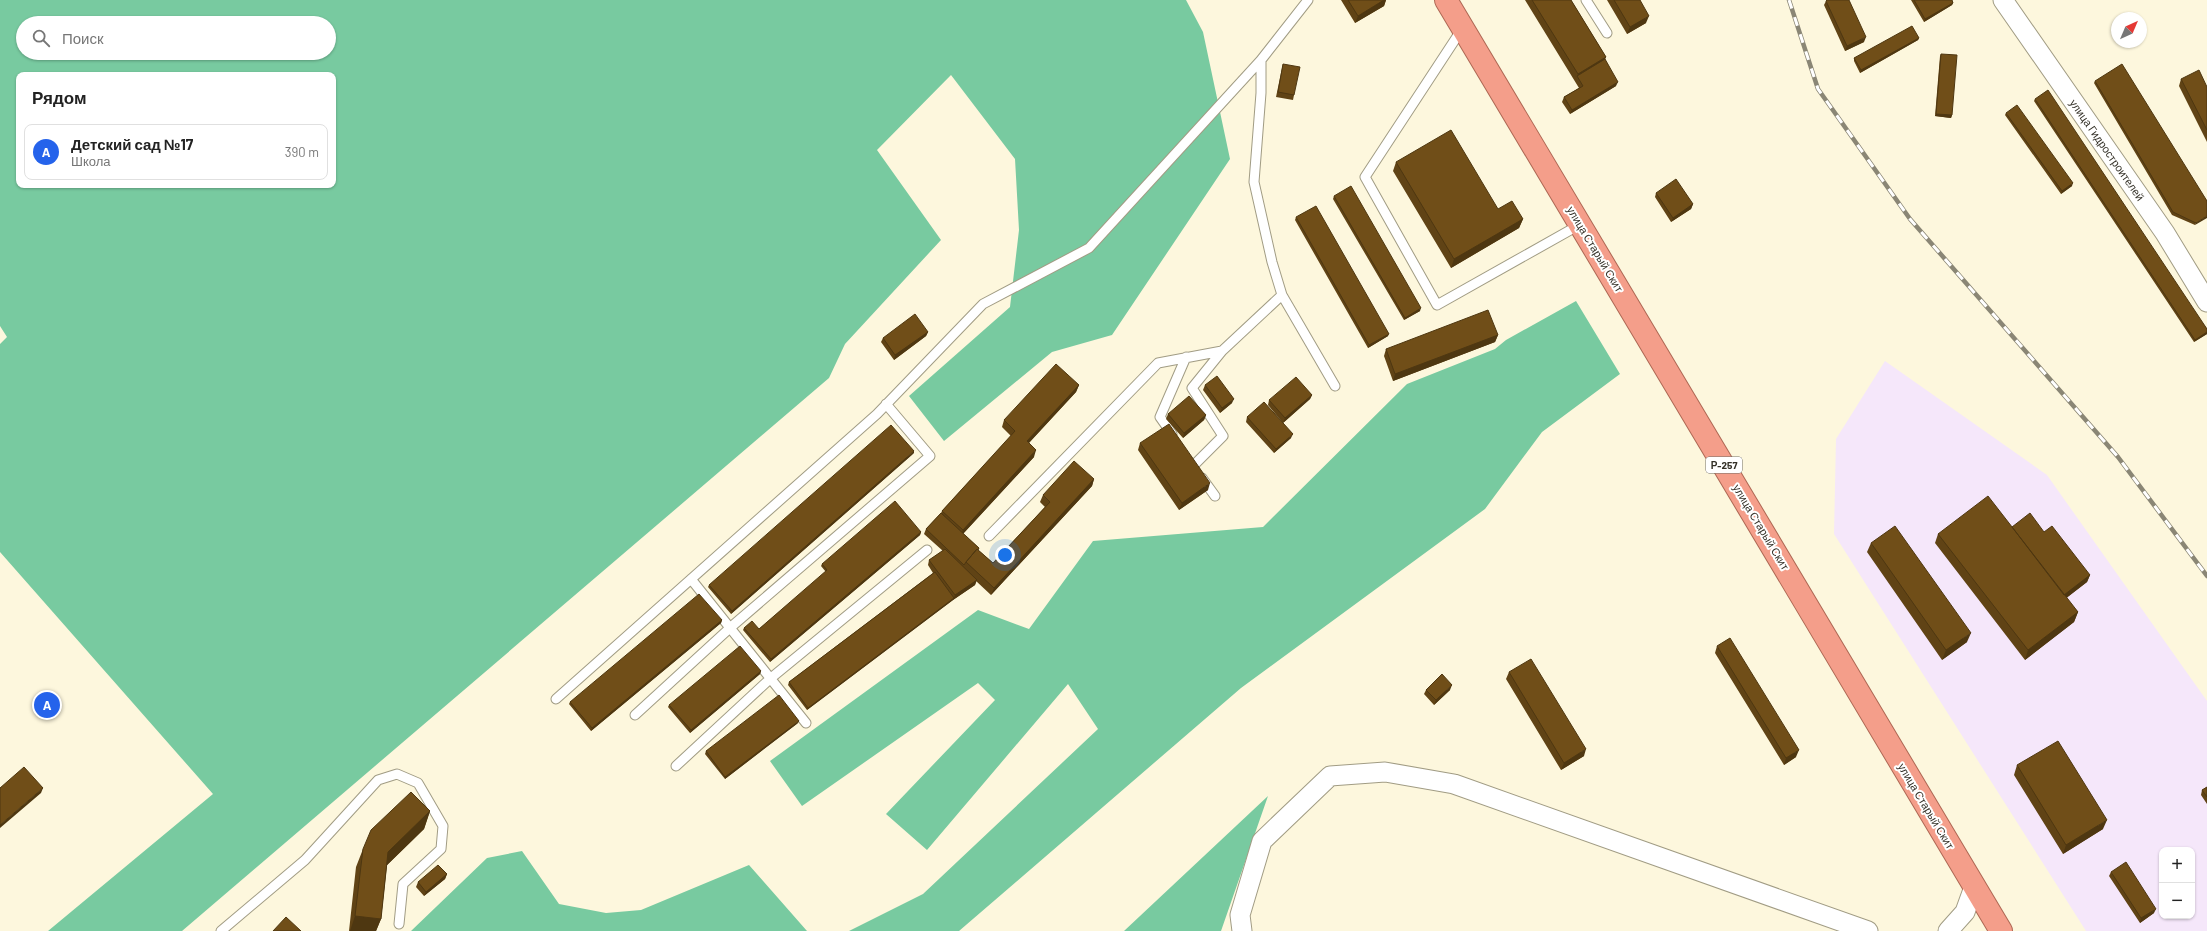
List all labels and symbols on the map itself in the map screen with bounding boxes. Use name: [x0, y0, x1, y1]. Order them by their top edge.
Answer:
north arrow: [2111, 12, 2147, 48]
street label: улица Гидростроителей: [2067, 96, 2147, 203]
street label: улица Старый Скит: [1565, 204, 1626, 294]
road number: Р-257: [1706, 457, 1742, 473]
street label: улица Старый Скит: [1731, 482, 1792, 572]
your location: [995, 545, 1015, 565]
pin: A: [34, 690, 60, 720]
street label: улица Старый Скит: [1896, 761, 1957, 851]

